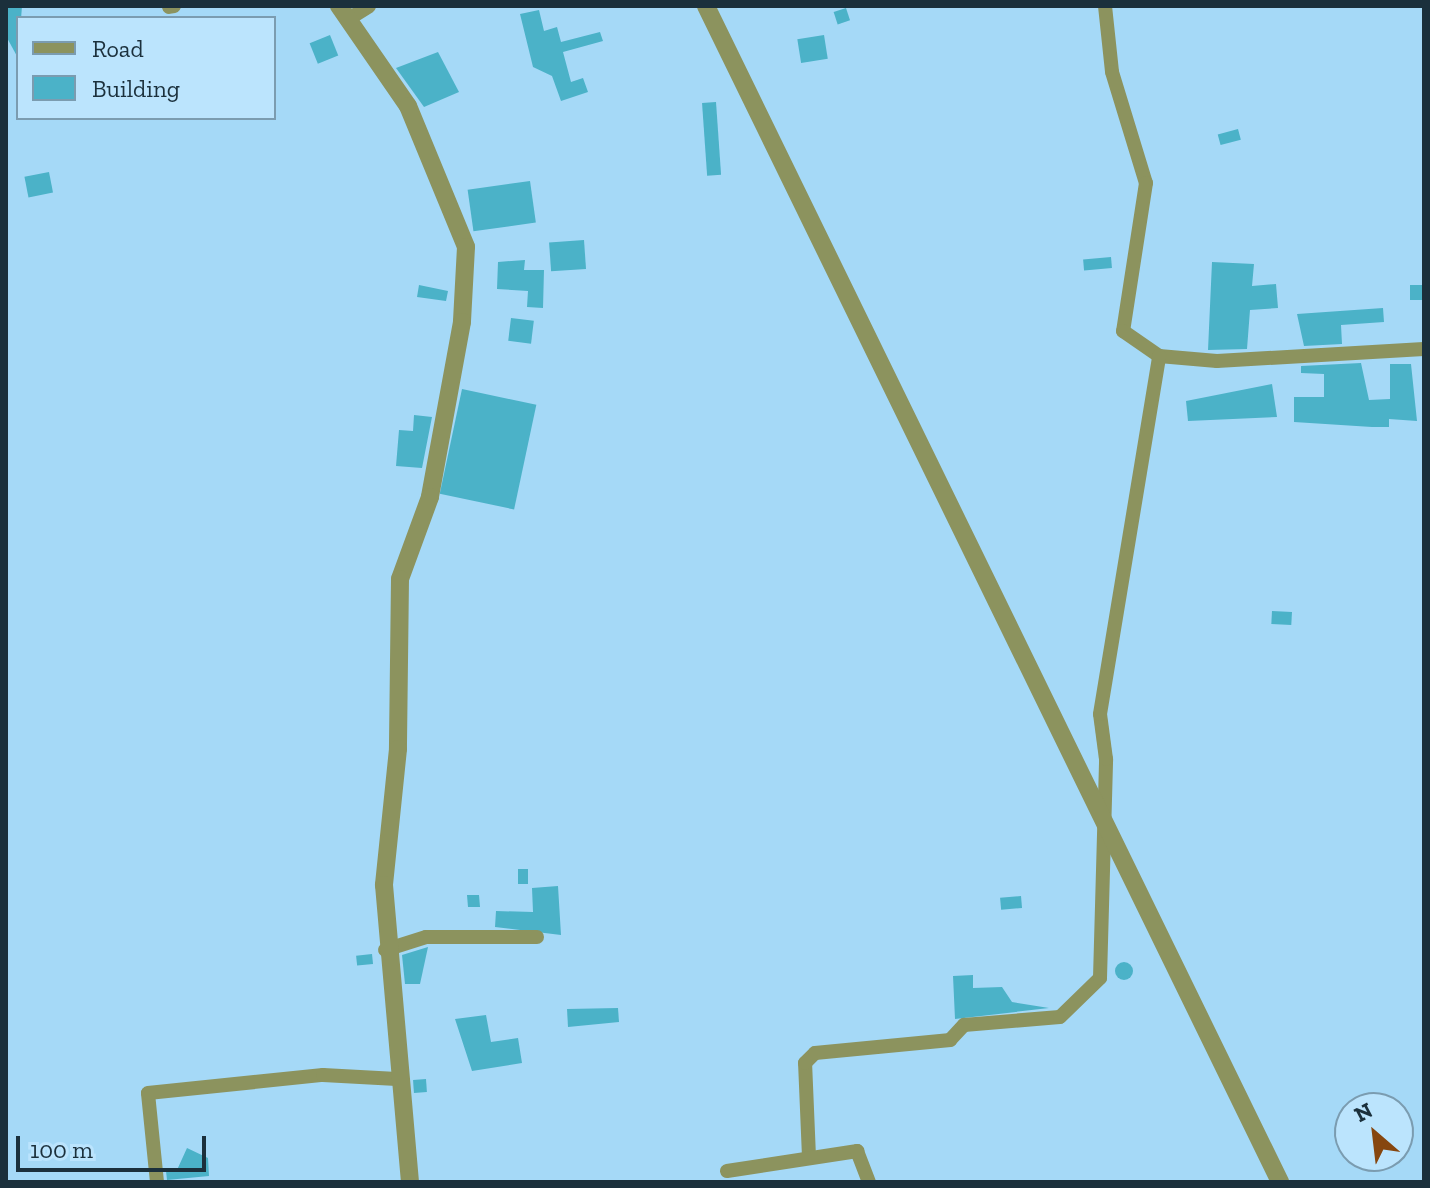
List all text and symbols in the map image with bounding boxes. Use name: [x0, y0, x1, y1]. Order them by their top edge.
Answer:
legend: [16, 16, 276, 120]
text: Road: [92, 34, 144, 63]
text: Building: [92, 74, 180, 103]
north arrow: [1334, 1092, 1414, 1172]
text: N: [1350, 1096, 1377, 1128]
scale bar: [20, 1120, 210, 1170]
text: 100 m: [30, 1135, 93, 1164]

